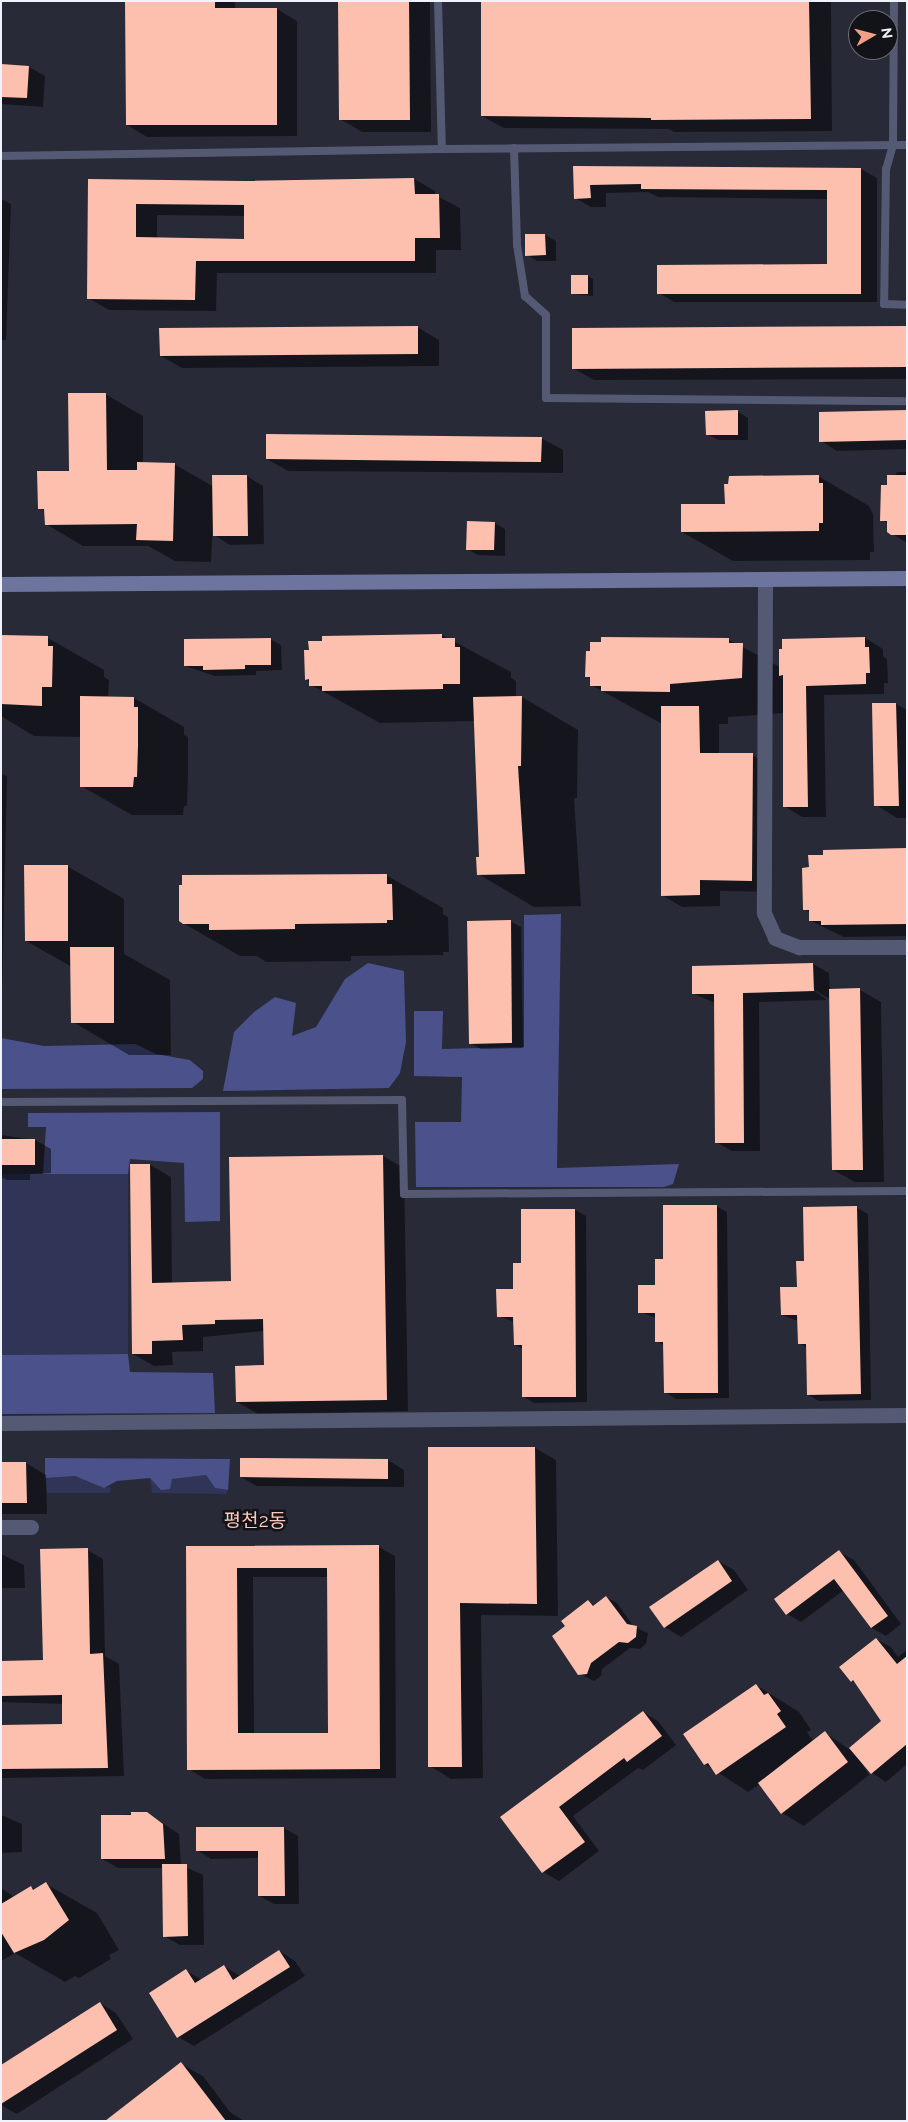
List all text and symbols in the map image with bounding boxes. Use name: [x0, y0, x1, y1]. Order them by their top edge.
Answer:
north arrow: [848, 10, 898, 60]
text: N: [878, 27, 896, 39]
district label: 평천2동: [224, 1510, 286, 1532]

